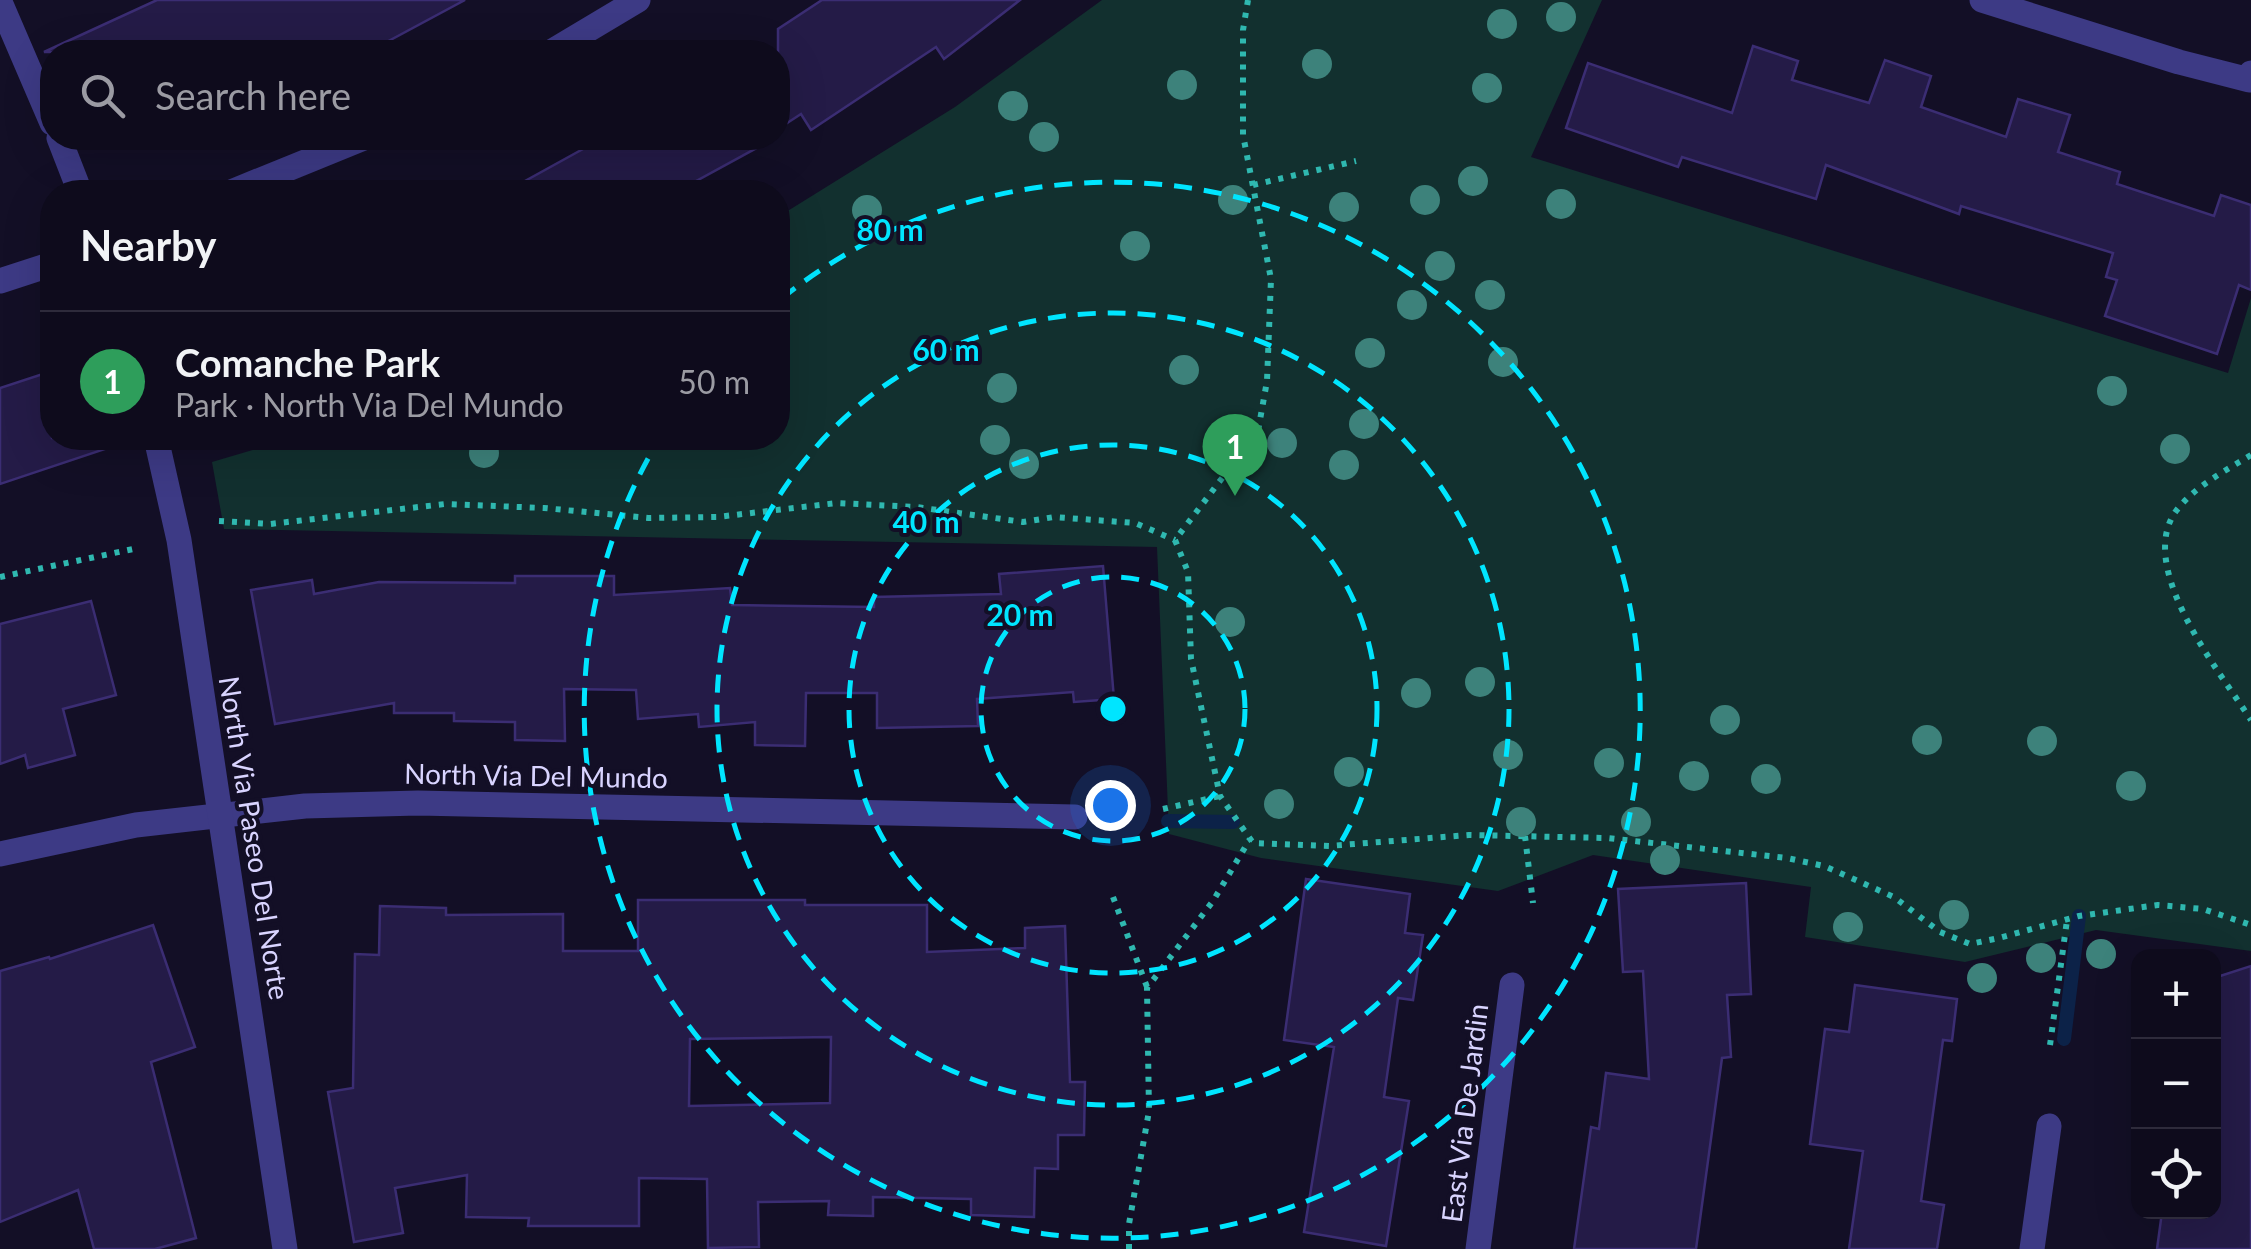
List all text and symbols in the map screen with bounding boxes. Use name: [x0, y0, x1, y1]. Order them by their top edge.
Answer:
search box: [40, 40, 790, 150]
icon: search: [75, 68, 130, 123]
text: Search here: [155, 72, 351, 118]
text: 80 m: [856, 211, 924, 247]
text: Nearby: [80, 220, 217, 270]
text: 60 m: [912, 331, 980, 367]
text: Comanche Park: [175, 339, 440, 385]
text: 1: [103, 362, 122, 401]
text: 50 m: [678, 362, 750, 401]
text: Park · North Via Del Mundo: [175, 385, 564, 424]
pin: 1: [1202, 414, 1268, 496]
text: 40 m: [892, 503, 960, 539]
text: 20 m: [986, 596, 1054, 632]
street label: North Via Paseo Del Norte: [213, 674, 297, 1002]
centre of rings: [1095, 691, 1131, 727]
street label: North Via Del Mundo: [404, 756, 668, 794]
your location: [1085, 780, 1136, 831]
map controls: [2131, 949, 2221, 1219]
button: +: [2131, 949, 2221, 1039]
street label: East Via De Jardin: [1434, 1002, 1494, 1224]
button: −: [2131, 1039, 2221, 1129]
button: locate: [2131, 1129, 2221, 1219]

